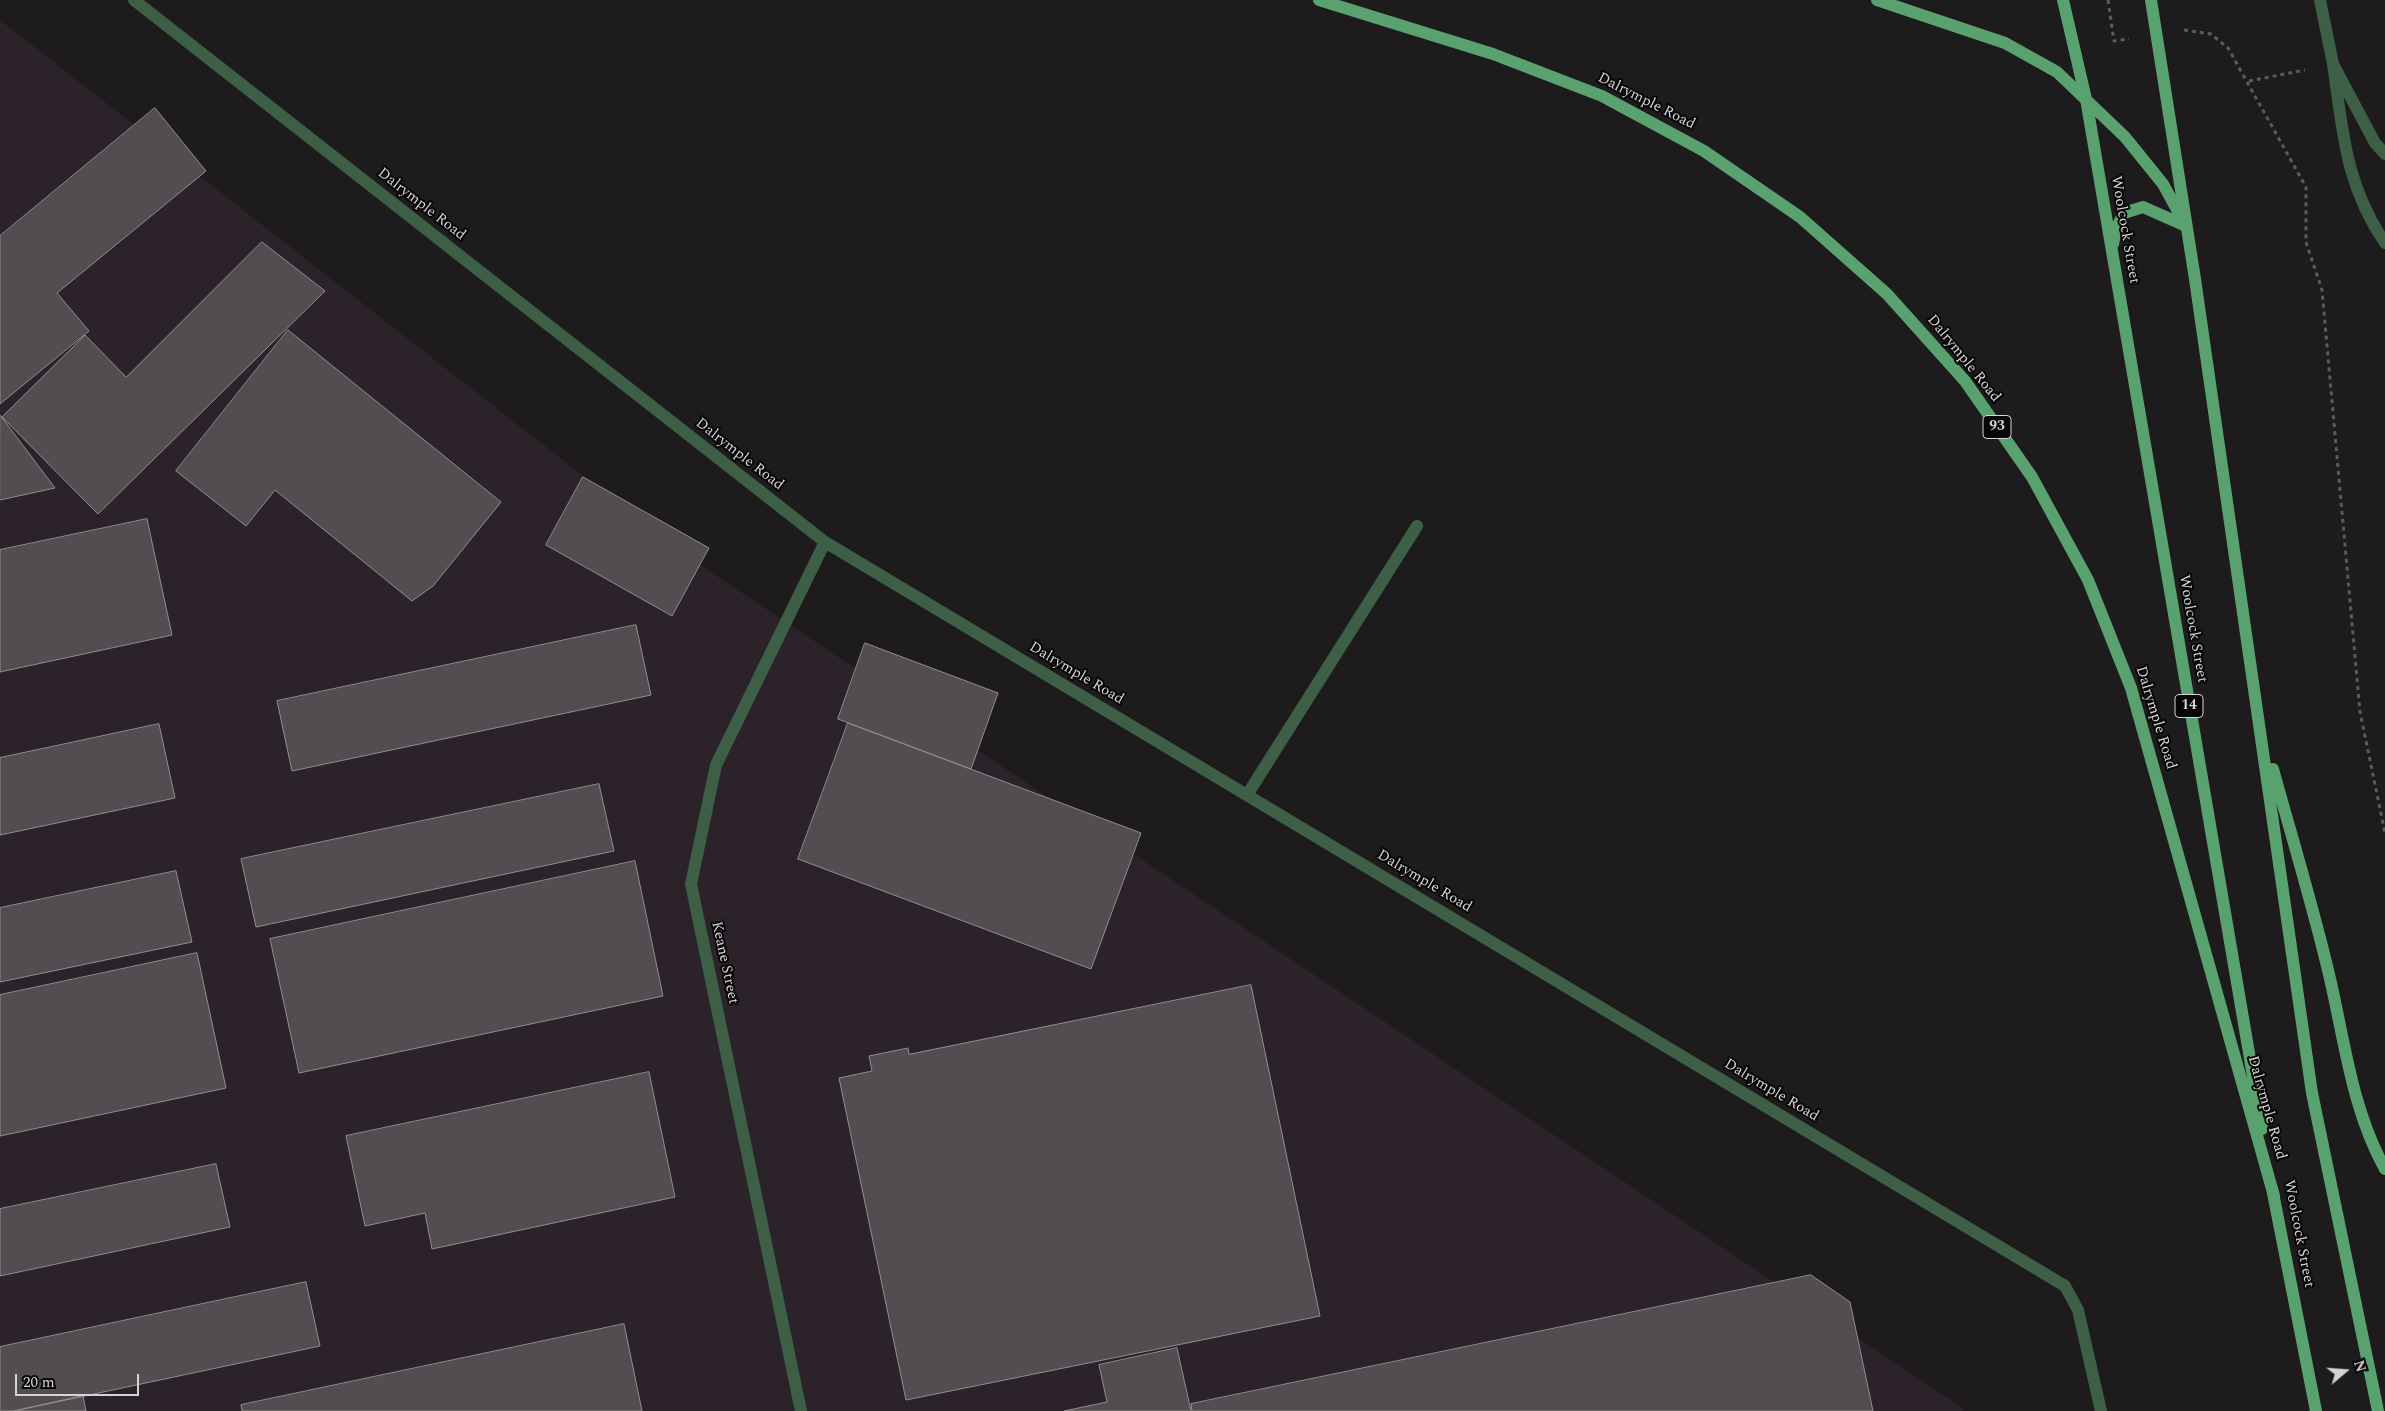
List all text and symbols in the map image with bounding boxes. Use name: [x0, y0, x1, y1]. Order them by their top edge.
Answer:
street label: Dalrymple Road: [1594, 70, 1698, 134]
street label: Dalrymple Road: [373, 165, 469, 245]
street label: Woolcock Street: [2106, 175, 2142, 285]
street label: Dalrymple Road: [1922, 312, 2004, 406]
street label: Dalrymple Road: [691, 415, 787, 495]
road number: 93: [1983, 416, 2011, 438]
street label: Woolcock Street: [2174, 574, 2210, 684]
street label: Dalrymple Road: [1025, 639, 1127, 709]
street label: Dalrymple Road: [2131, 664, 2179, 772]
road number: 14: [2175, 694, 2203, 718]
street label: Dalrymple Road: [1373, 847, 1475, 917]
street label: Keane Street: [706, 920, 742, 1006]
street label: Dalrymple Road: [2243, 1054, 2289, 1162]
street label: Dalrymple Road: [1720, 1056, 1822, 1126]
street label: Woolcock Street: [2279, 1179, 2317, 1289]
north arrow: [2320, 1346, 2370, 1396]
text: N: [2348, 1358, 2371, 1375]
scale bar: [18, 1364, 141, 1396]
text: 20 m: [23, 1371, 55, 1394]

